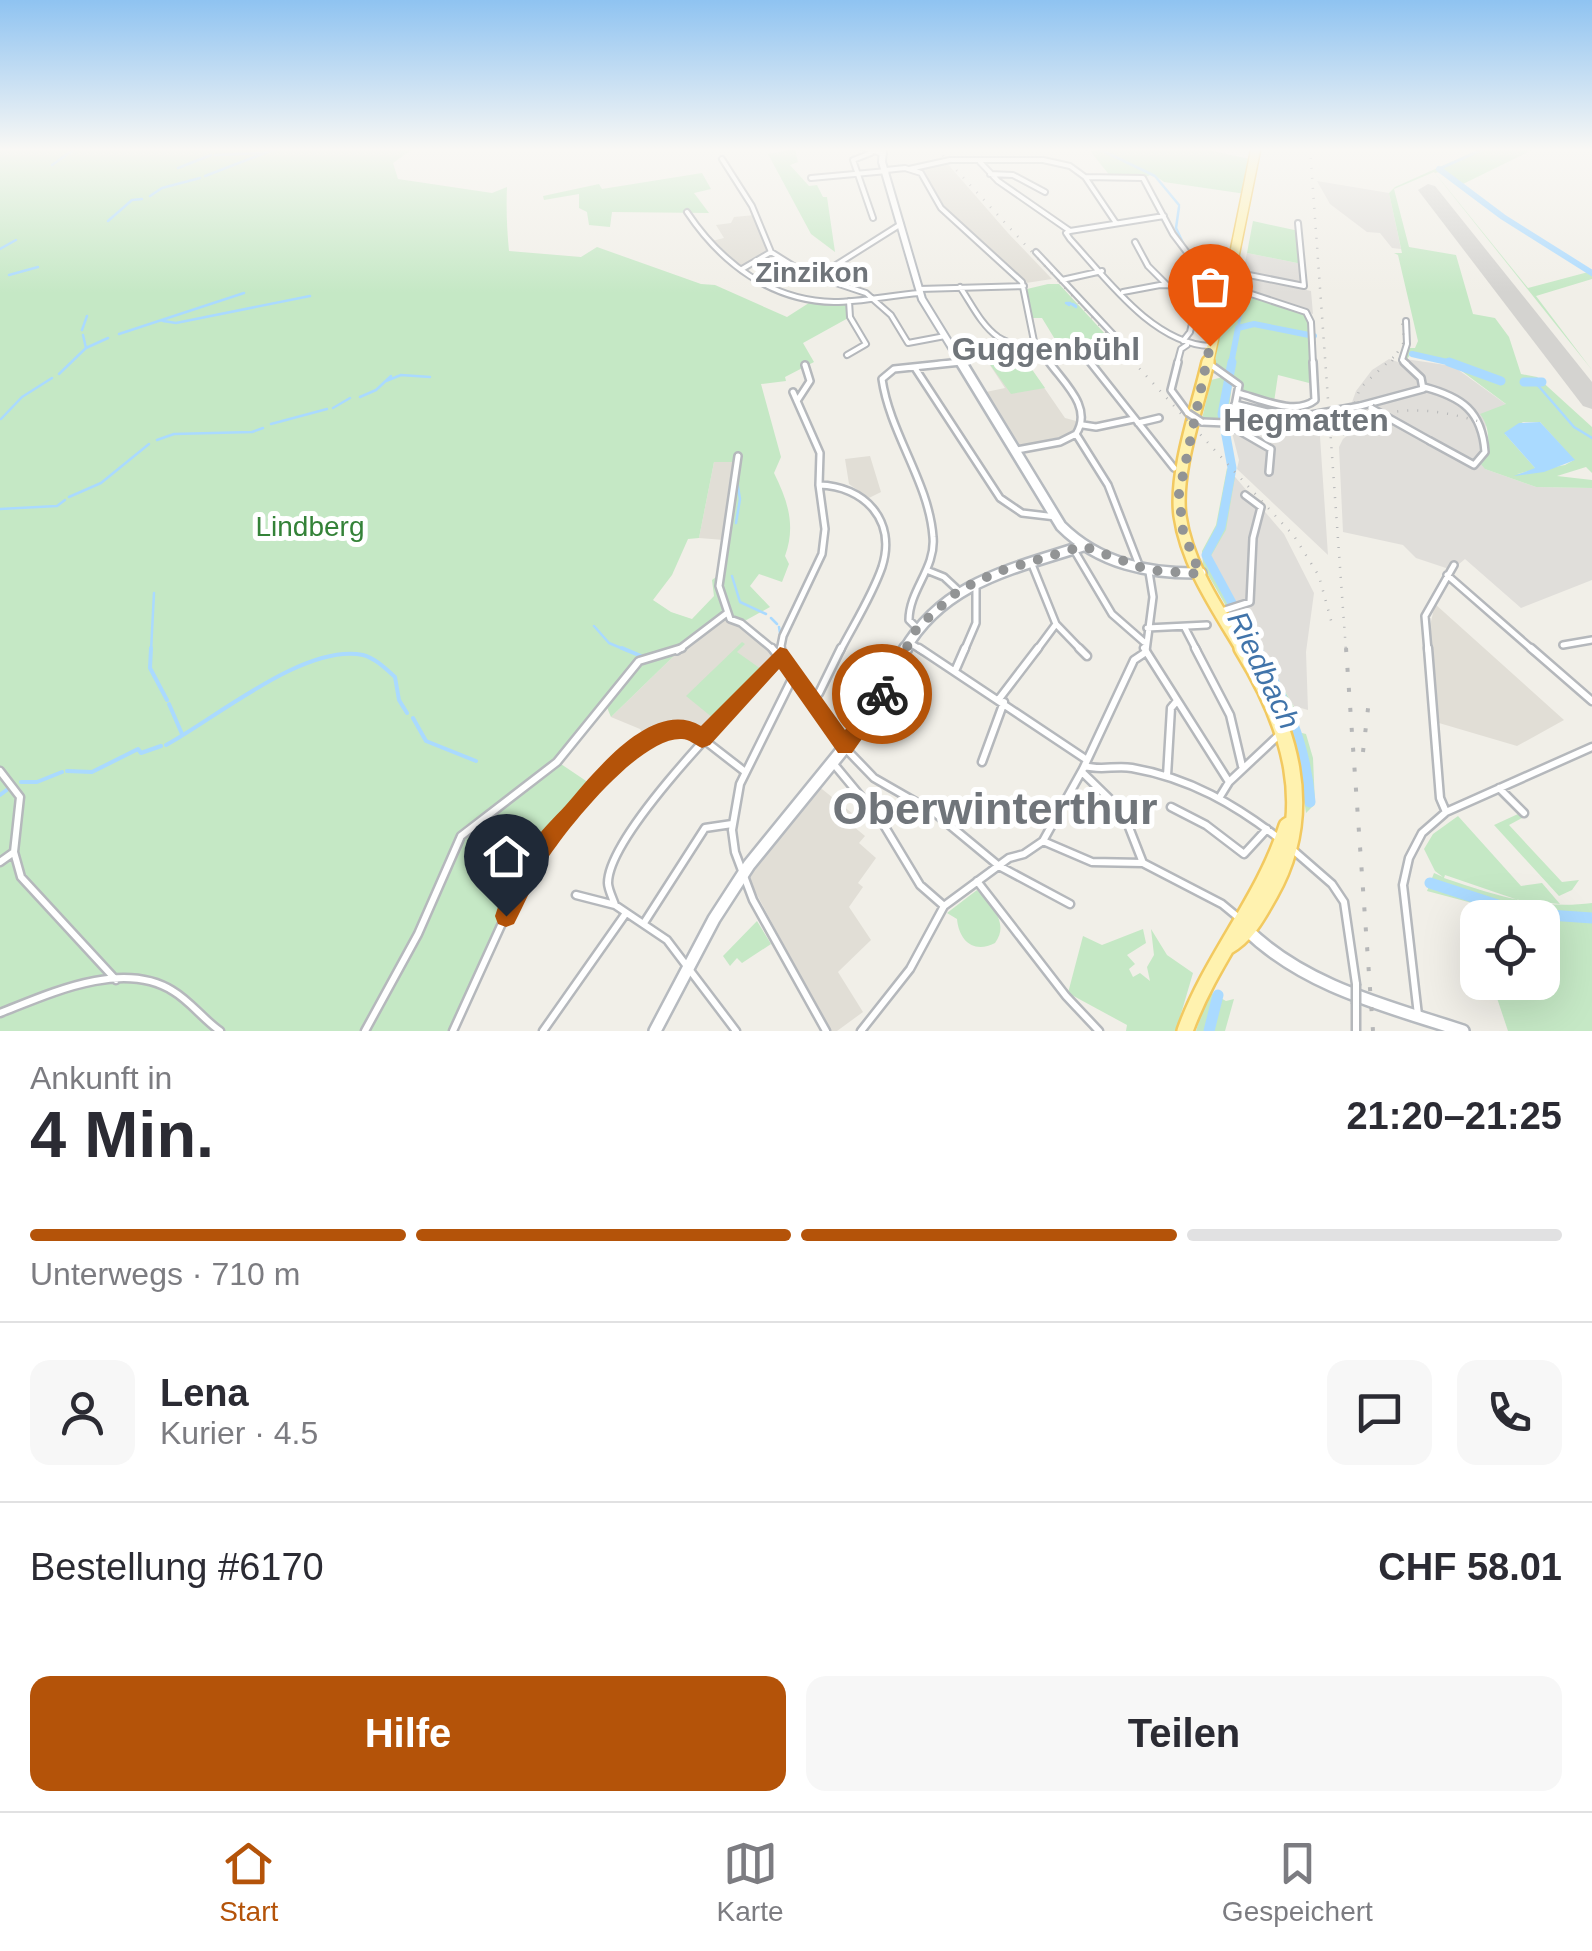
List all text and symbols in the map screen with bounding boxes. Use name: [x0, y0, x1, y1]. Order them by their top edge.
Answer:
pin: [1168, 244, 1253, 347]
district label: Zinzikon: [755, 257, 869, 288]
icon: bag: [1183, 259, 1238, 314]
district label: Guggenbühl: [952, 331, 1140, 367]
district label: Hegmatten: [1223, 402, 1389, 438]
park label: Lindberg: [256, 511, 364, 542]
water label: Riedbach: [1221, 606, 1307, 734]
courier: [832, 644, 932, 744]
icon: bike: [855, 667, 910, 722]
district label: Oberwinterthur: [832, 783, 1158, 834]
pin: [464, 814, 549, 917]
icon: home: [479, 829, 534, 884]
map controls: [1460, 900, 1560, 1000]
button: locate: [1460, 900, 1560, 1000]
text: Ankunft in: [30, 1060, 172, 1096]
text: 21:20–21:25: [1346, 1095, 1562, 1137]
text: 4 Min.: [30, 1098, 214, 1171]
text: Unterwegs · 710 m: [30, 1256, 300, 1292]
button: person: [30, 1360, 135, 1465]
button: chat: [1327, 1360, 1432, 1465]
button: phone: [1457, 1360, 1562, 1465]
text: Lena: [160, 1372, 249, 1414]
text: Kurier · 4.5: [160, 1415, 318, 1451]
text: Bestellung #6170: [30, 1546, 324, 1588]
text: CHF 58.01: [1378, 1546, 1562, 1588]
button: Hilfe: [30, 1676, 786, 1791]
button: Teilen: [806, 1676, 1562, 1791]
tab: Start: [219, 1836, 278, 1928]
tab: Karte: [717, 1836, 784, 1928]
tab: Gespeichert: [1222, 1836, 1373, 1928]

